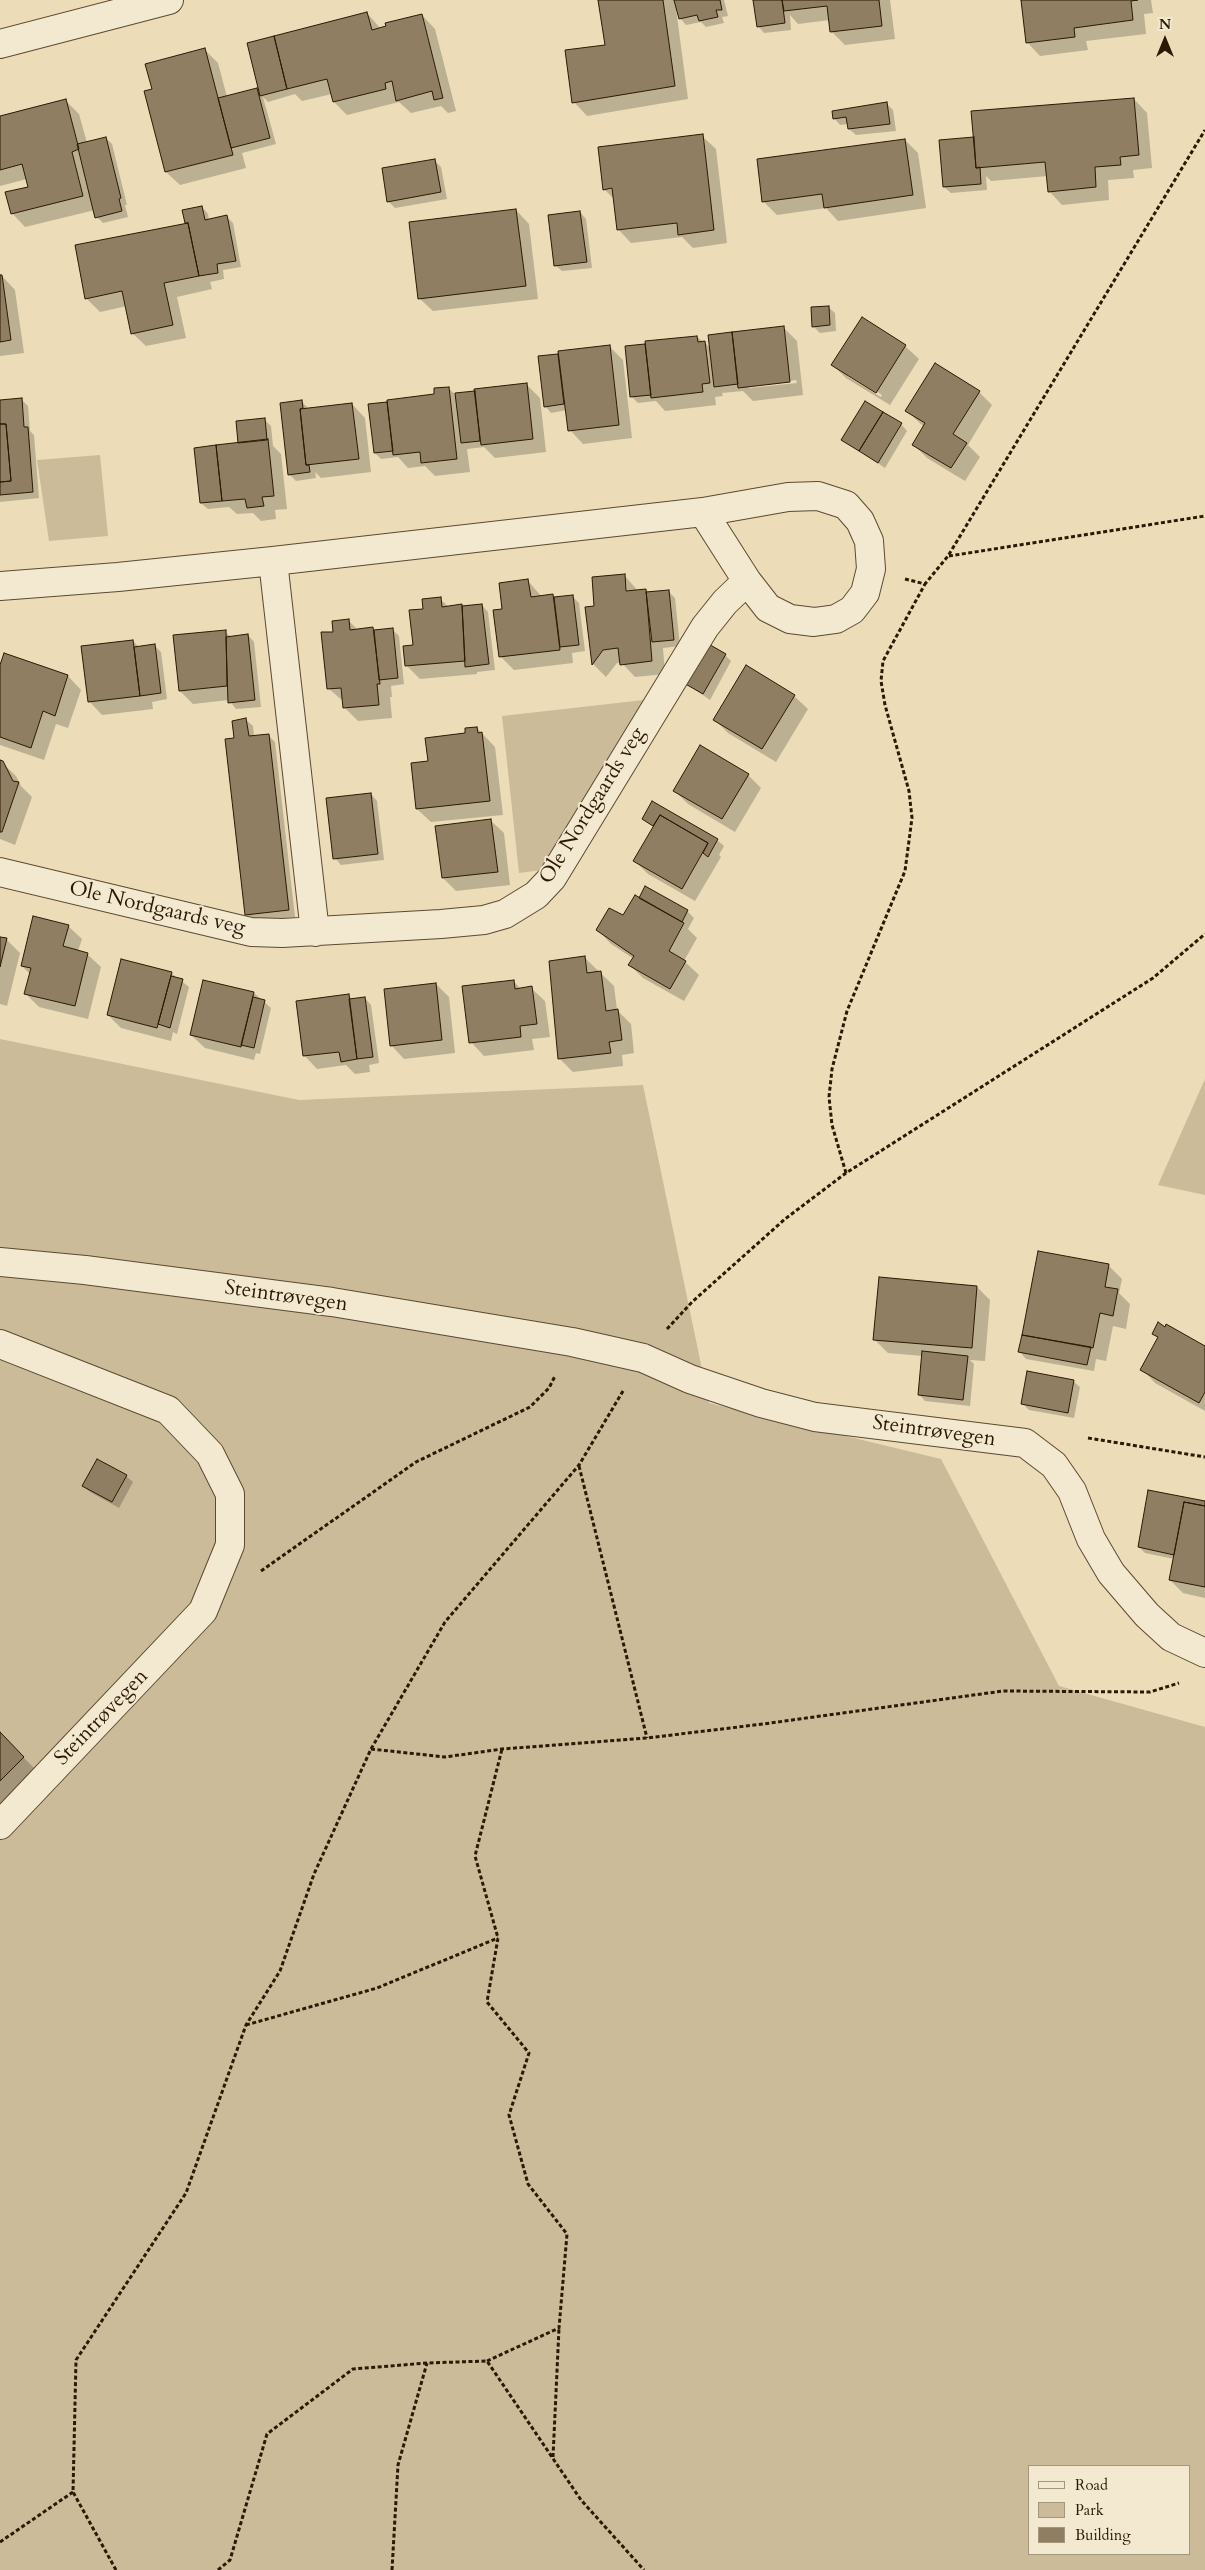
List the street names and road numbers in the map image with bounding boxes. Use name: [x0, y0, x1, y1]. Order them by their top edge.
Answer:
street label: Ole Nordgaards veg: [535, 723, 651, 889]
street label: Ole Nordgaards veg: [66, 876, 248, 942]
street label: Steintrøvegen: [223, 1276, 349, 1318]
street label: Steintrøvegen: [871, 1411, 997, 1453]
street label: Steintrøvegen: [50, 1665, 154, 1771]

